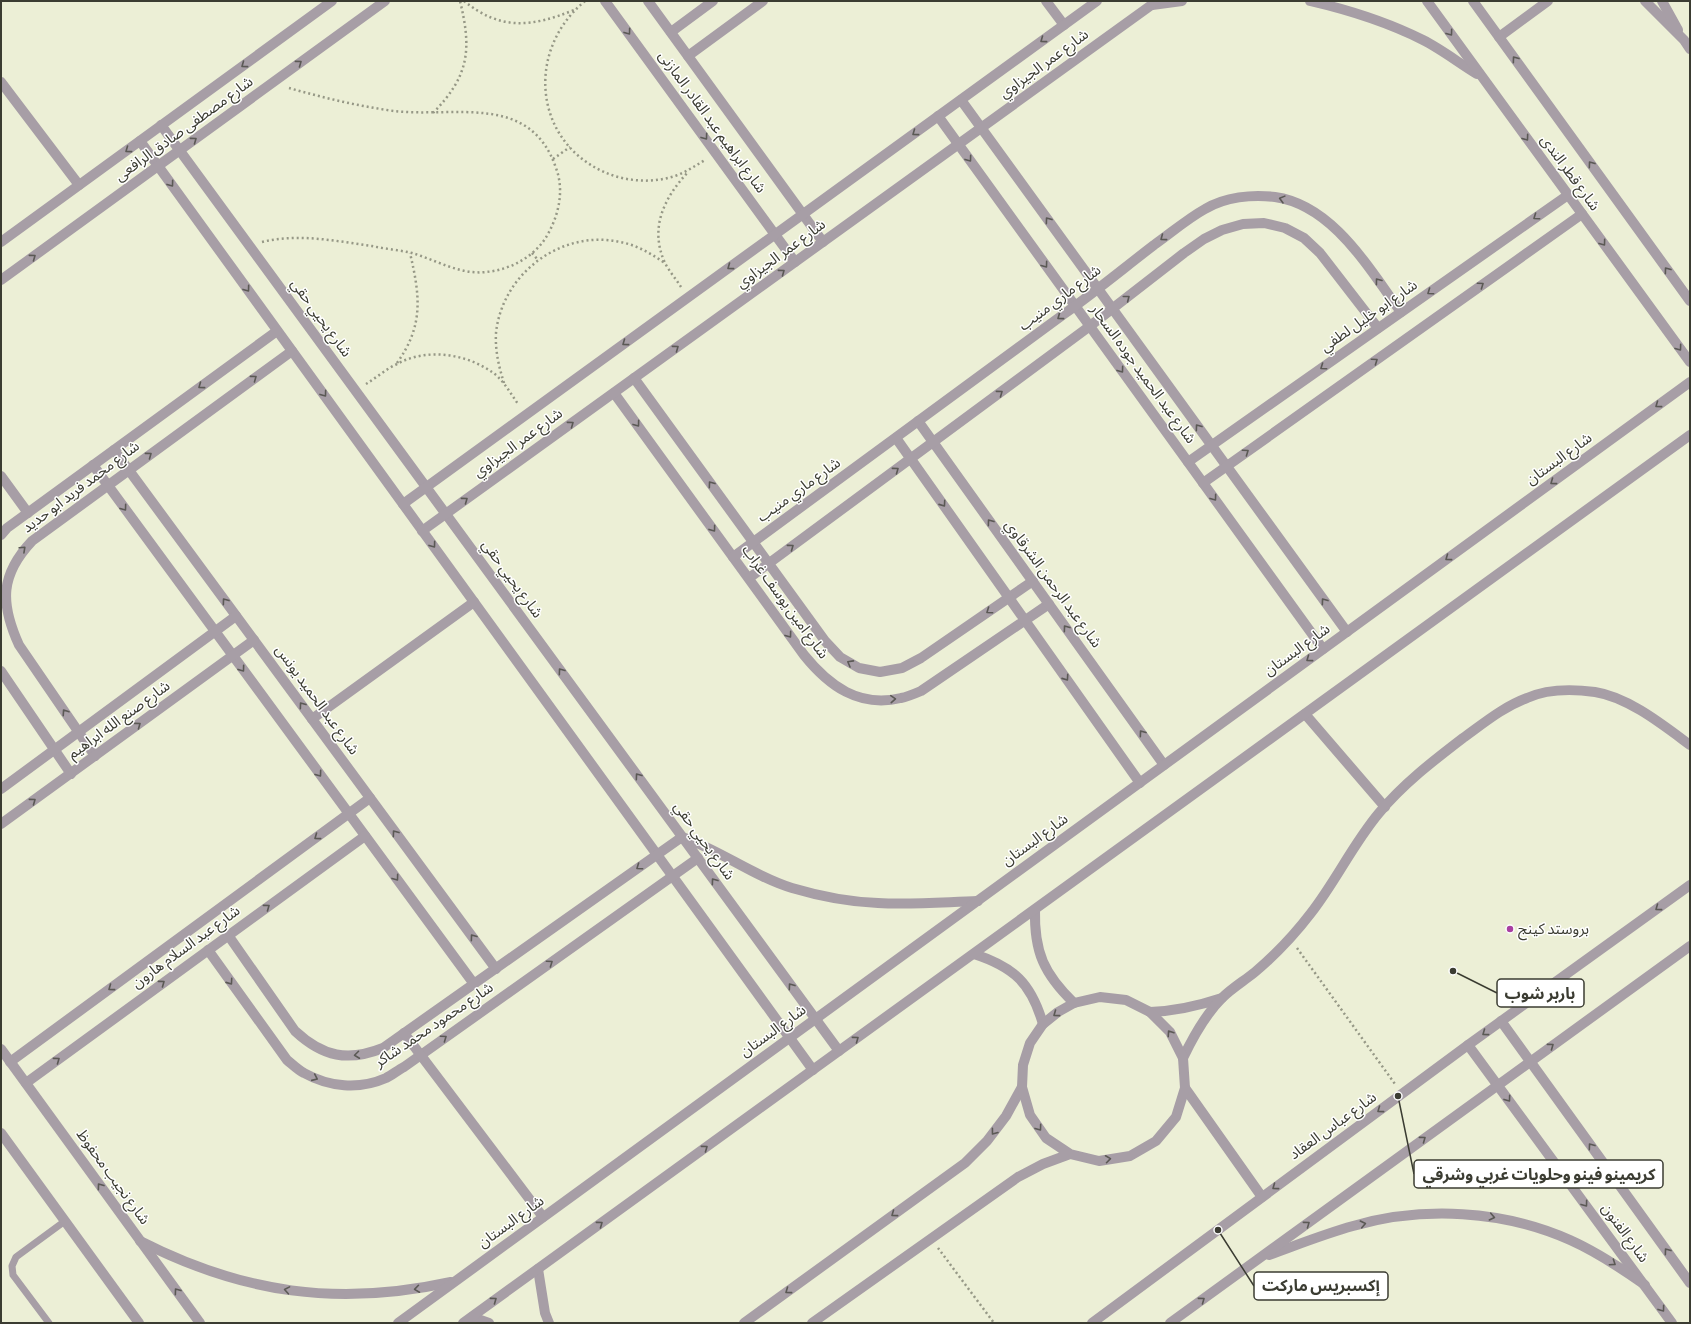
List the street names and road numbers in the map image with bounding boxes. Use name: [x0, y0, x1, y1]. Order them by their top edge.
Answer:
street label: شارع عمر الجيزاوي: [997, 27, 1094, 105]
street label: شارع ابراهيم عبد القادر المازنى: [652, 48, 769, 198]
street label: شارع مصطفى صادق الرافعى: [112, 74, 258, 187]
street label: شارع قطر الندى: [1534, 132, 1603, 216]
street label: شارع عمر الجيزاوي: [734, 217, 831, 295]
street label: شارع ماري منيب: [1016, 262, 1106, 337]
street label: شارع يحيي حقي: [285, 276, 354, 362]
street label: شارع ابو خليل لطفي: [1318, 277, 1423, 358]
street label: شارع عبد الحميد جوده السحار: [1084, 301, 1199, 449]
street label: شارع عمر الجيزاوي: [471, 406, 568, 484]
street label: شارع البستان: [1523, 430, 1597, 491]
street label: شارع محمد فريد ابو حديد: [20, 438, 145, 539]
street label: شارع ماري منيب: [755, 455, 846, 528]
street label: شارع عبد الرحمن الشرقاوي: [999, 518, 1104, 653]
street label: شارع يحيي حقي: [476, 537, 545, 623]
street label: شارع امين يوسف غراب: [736, 543, 831, 664]
street label: شارع البستان: [1261, 621, 1335, 682]
street label: شارع عبد الحميد يونس: [269, 642, 362, 760]
street label: شارع صنع الله ابراهيم: [65, 678, 175, 765]
street label: شارع يحيي حقي: [668, 799, 737, 885]
street label: شارع البستان: [999, 811, 1073, 872]
street label: شارع عبد السلام هارون: [129, 903, 245, 994]
street label: شارع محمود محمد شاكر: [371, 980, 498, 1074]
street label: شارع البستان: [737, 1002, 811, 1063]
street label: شارع عباس العقاد: [1287, 1089, 1382, 1166]
street label: شارع نجيب محفوظ: [70, 1127, 153, 1230]
street label: شارع البستان: [475, 1193, 549, 1254]
street label: شارع الفنون: [1595, 1201, 1652, 1268]

